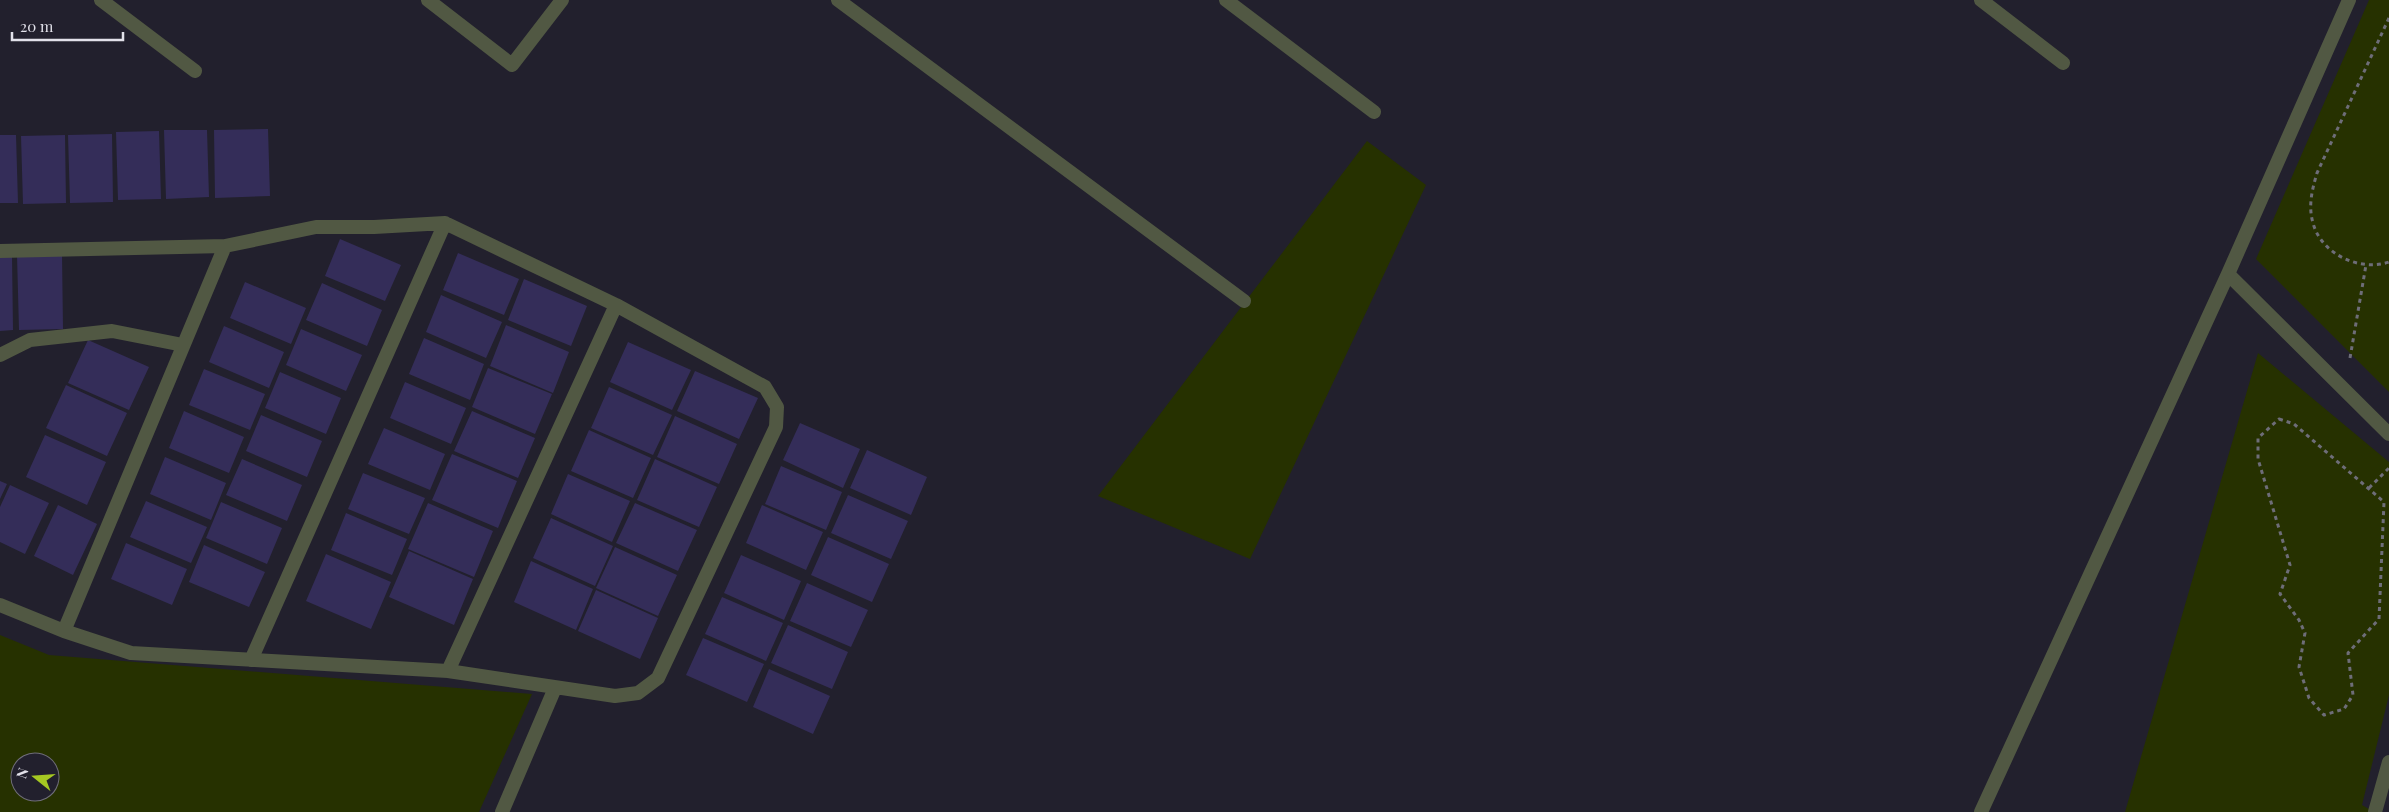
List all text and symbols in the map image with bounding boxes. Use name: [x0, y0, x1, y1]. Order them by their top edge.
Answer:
scale bar: [12, 10, 124, 42]
text: 20 m: [20, 16, 54, 36]
north arrow: [10, 752, 60, 802]
text: N: [12, 765, 33, 781]

